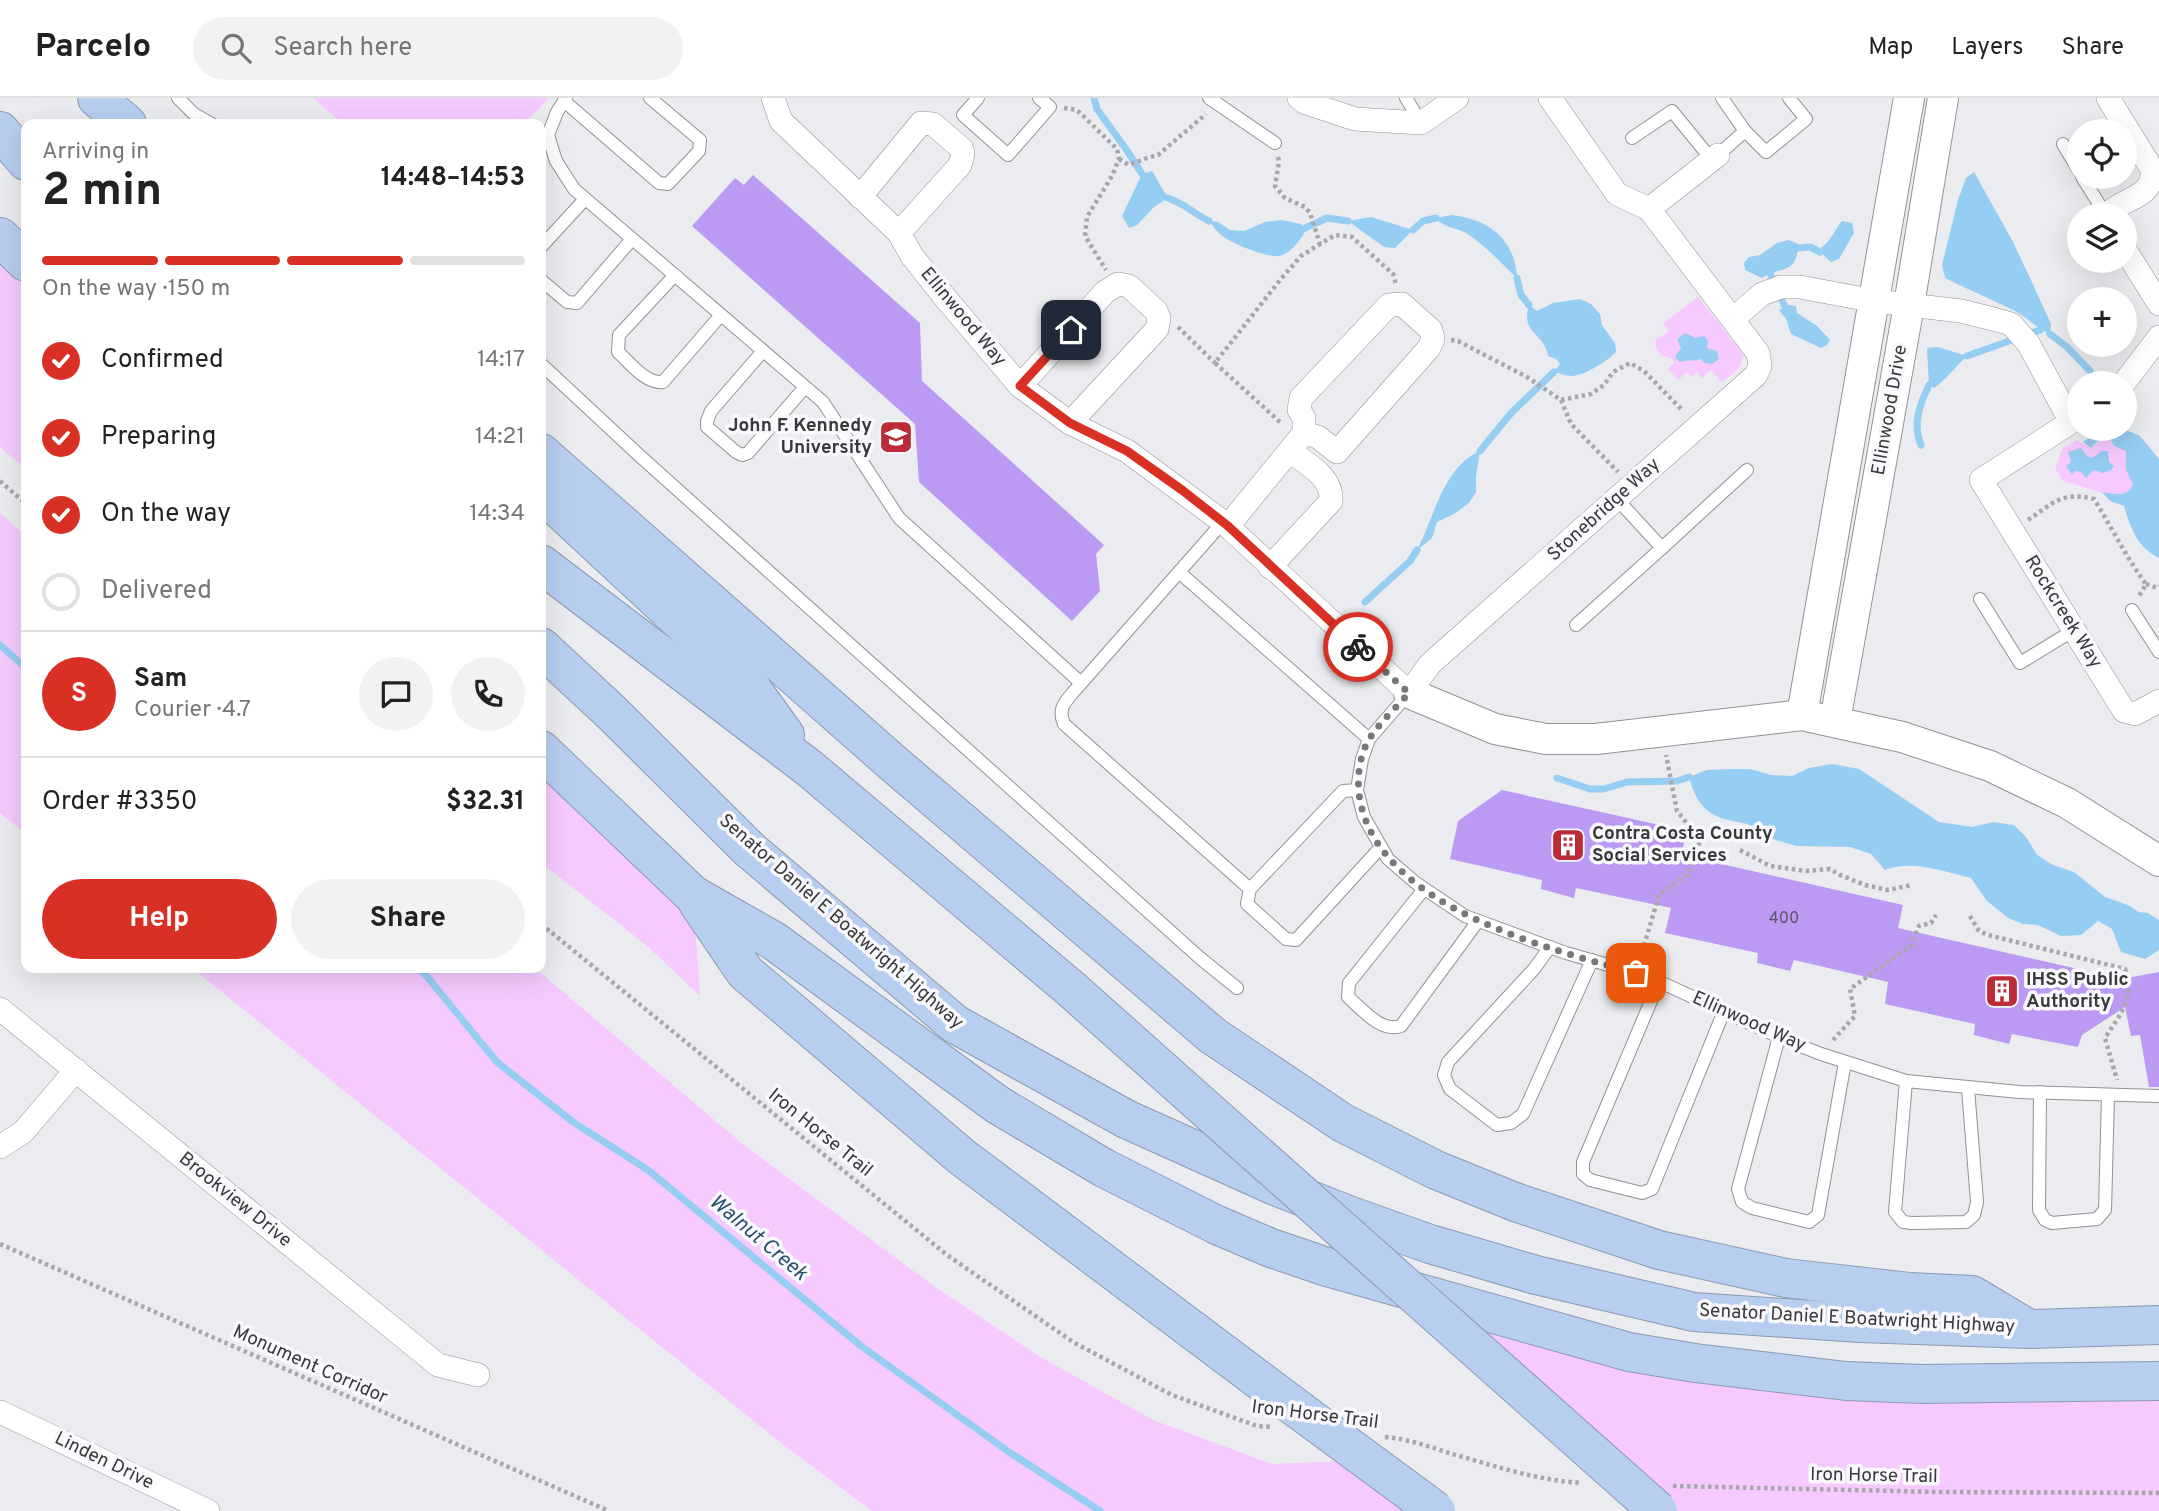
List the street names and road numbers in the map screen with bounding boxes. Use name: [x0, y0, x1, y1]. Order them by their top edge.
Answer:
street label: Ellinwood Way: [915, 263, 1011, 371]
street label: Ellinwood Drive: [1867, 343, 1913, 477]
street label: Stonebridge Way: [1543, 453, 1665, 567]
street label: Rockcreek Way: [2019, 551, 2107, 673]
street label: Senator Daniel E Boatwright Highway: [714, 809, 968, 1035]
street label: Ellinwood Way: [1688, 986, 1810, 1058]
street label: Iron Horse Trail: [763, 1083, 877, 1183]
street label: Brookview Drive: [174, 1147, 296, 1253]
street label: Senator Daniel E Boatwright Highway: [1698, 1299, 2016, 1339]
street label: Monument Corridor: [229, 1320, 392, 1410]
street label: Iron Horse Trail: [1250, 1395, 1380, 1435]
street label: Linden Drive: [50, 1427, 158, 1495]
street label: Iron Horse Trail: [1810, 1463, 1938, 1489]

